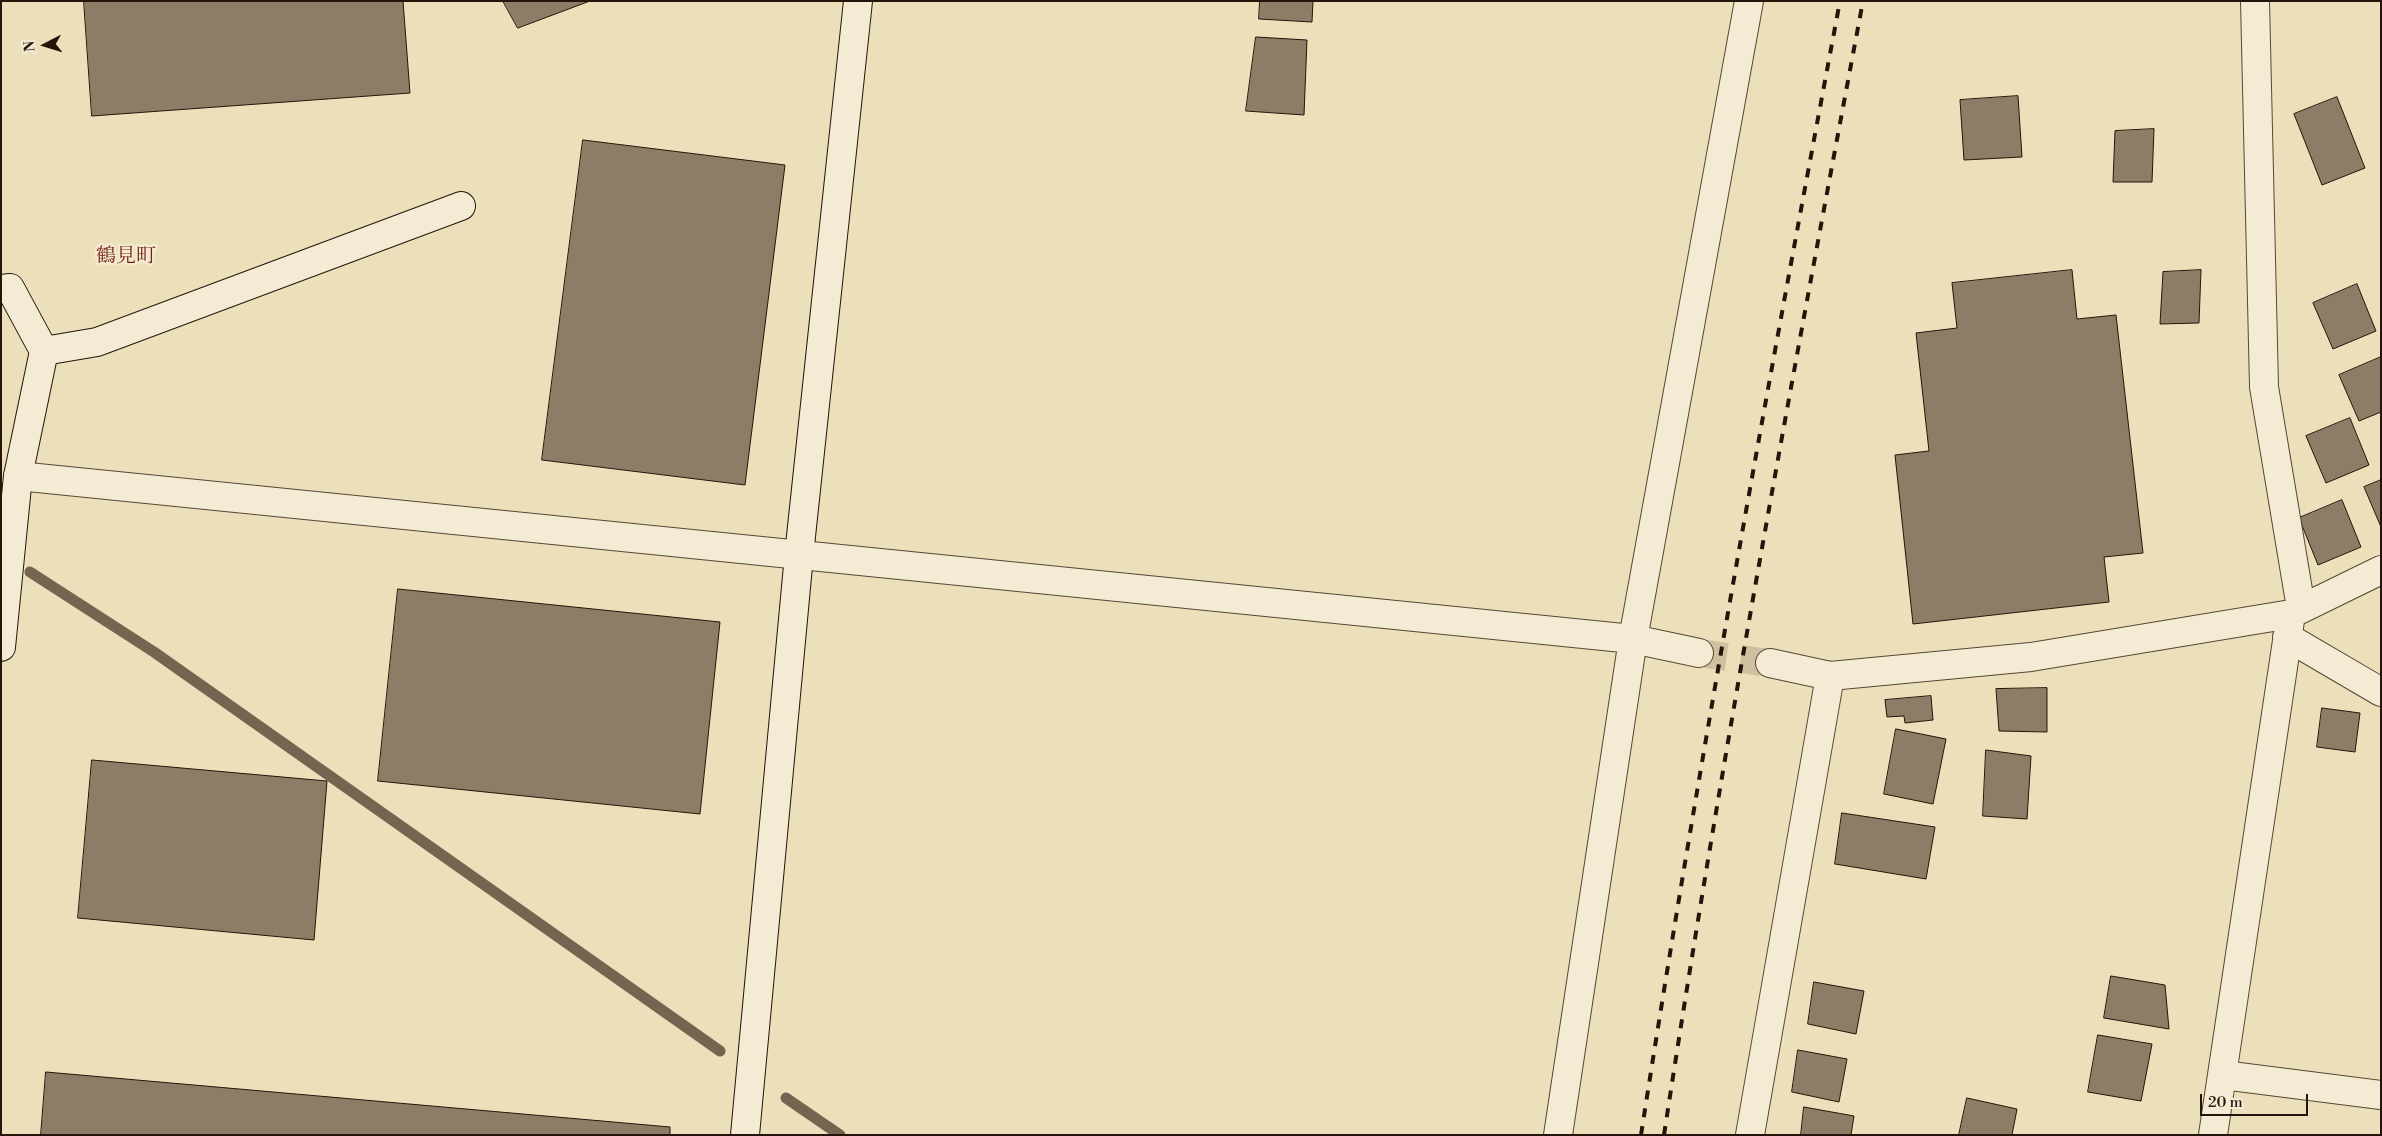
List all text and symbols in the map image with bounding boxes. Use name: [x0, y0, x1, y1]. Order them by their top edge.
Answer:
north arrow: [20, 20, 70, 70]
text: N: [21, 40, 40, 53]
district label: 鶴見町: [96, 245, 156, 269]
scale bar: [2202, 1084, 2310, 1116]
text: 20 m: [2208, 1093, 2243, 1112]

